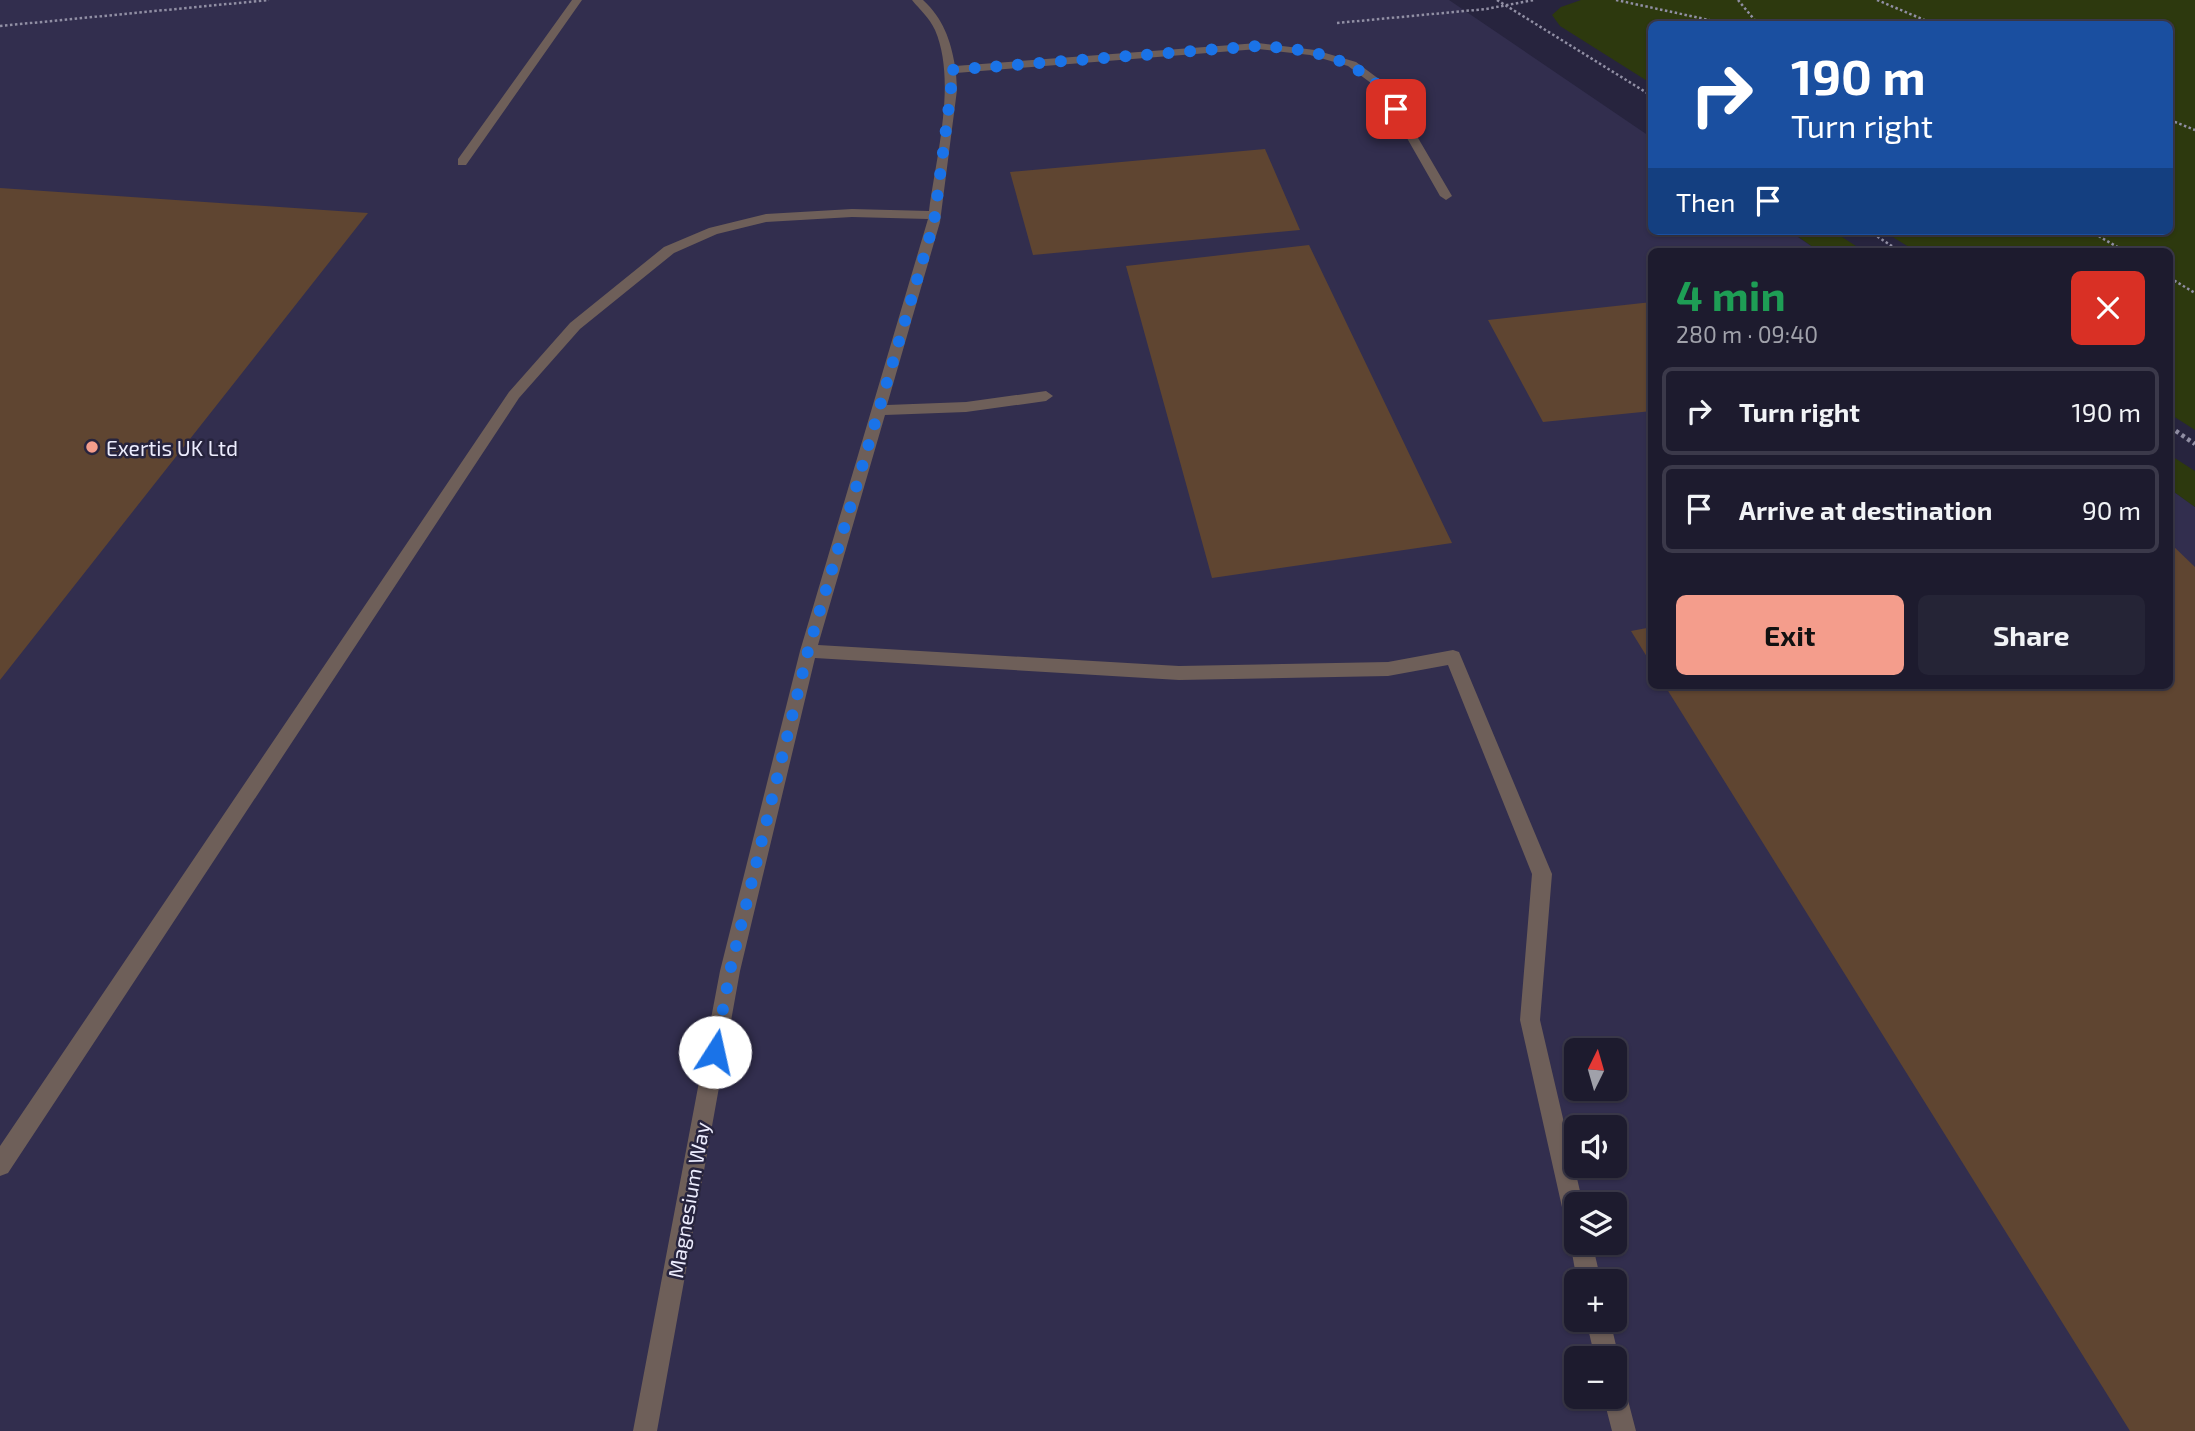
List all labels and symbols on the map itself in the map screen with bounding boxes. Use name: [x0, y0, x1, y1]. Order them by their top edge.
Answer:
pin: [1366, 79, 1426, 139]
place label: Exertis UK Ltd: [106, 435, 238, 460]
marker: Exertis UK Ltd: [84, 439, 100, 455]
position arrow: [678, 1015, 752, 1089]
north arrow: [1564, 1038, 1628, 1101]
street label: Magnesium Way: [662, 1120, 714, 1280]

